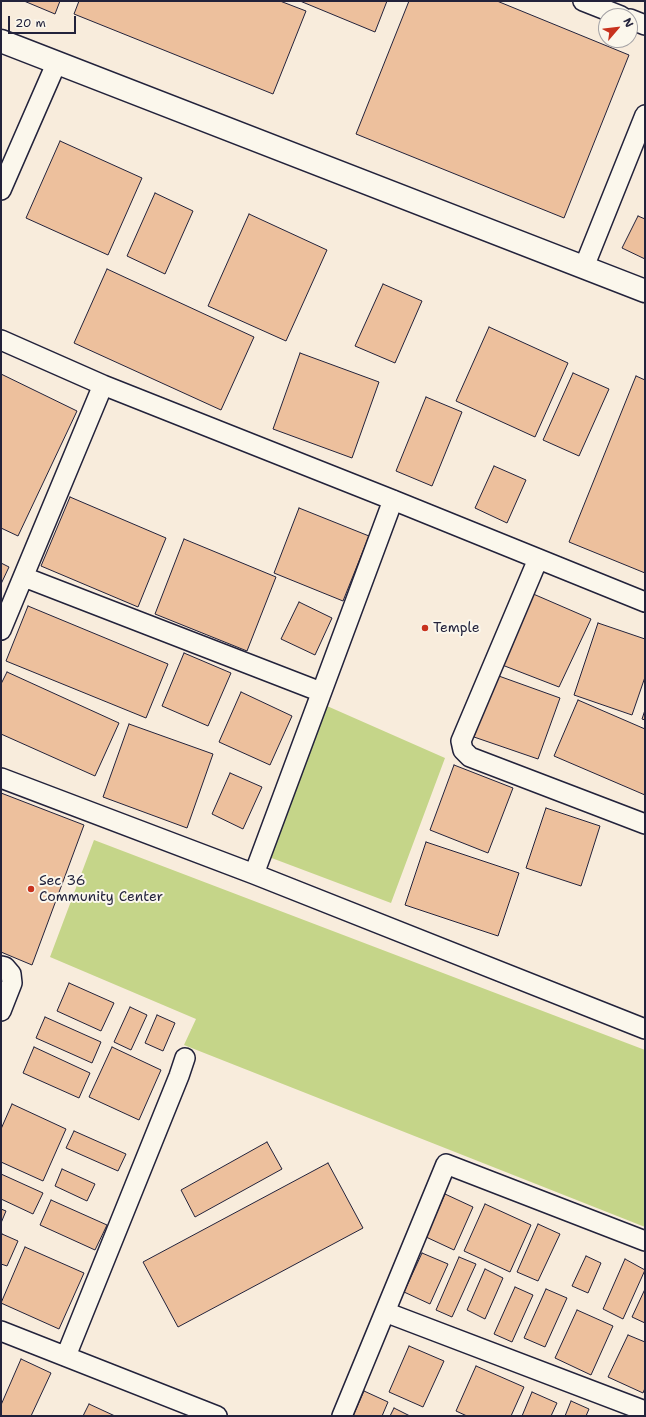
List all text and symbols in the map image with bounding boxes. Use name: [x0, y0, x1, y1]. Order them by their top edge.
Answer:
scale bar: [10, 8, 78, 34]
north arrow: [598, 8, 638, 48]
text: 20 m: [15, 15, 46, 31]
text: N: [619, 15, 637, 30]
place label: Temple: [433, 620, 480, 636]
marker: Temple: [420, 623, 430, 633]
place label: Sec 36 Community Center: [39, 873, 163, 906]
marker: Sec 36 Community Center: [26, 884, 36, 894]

